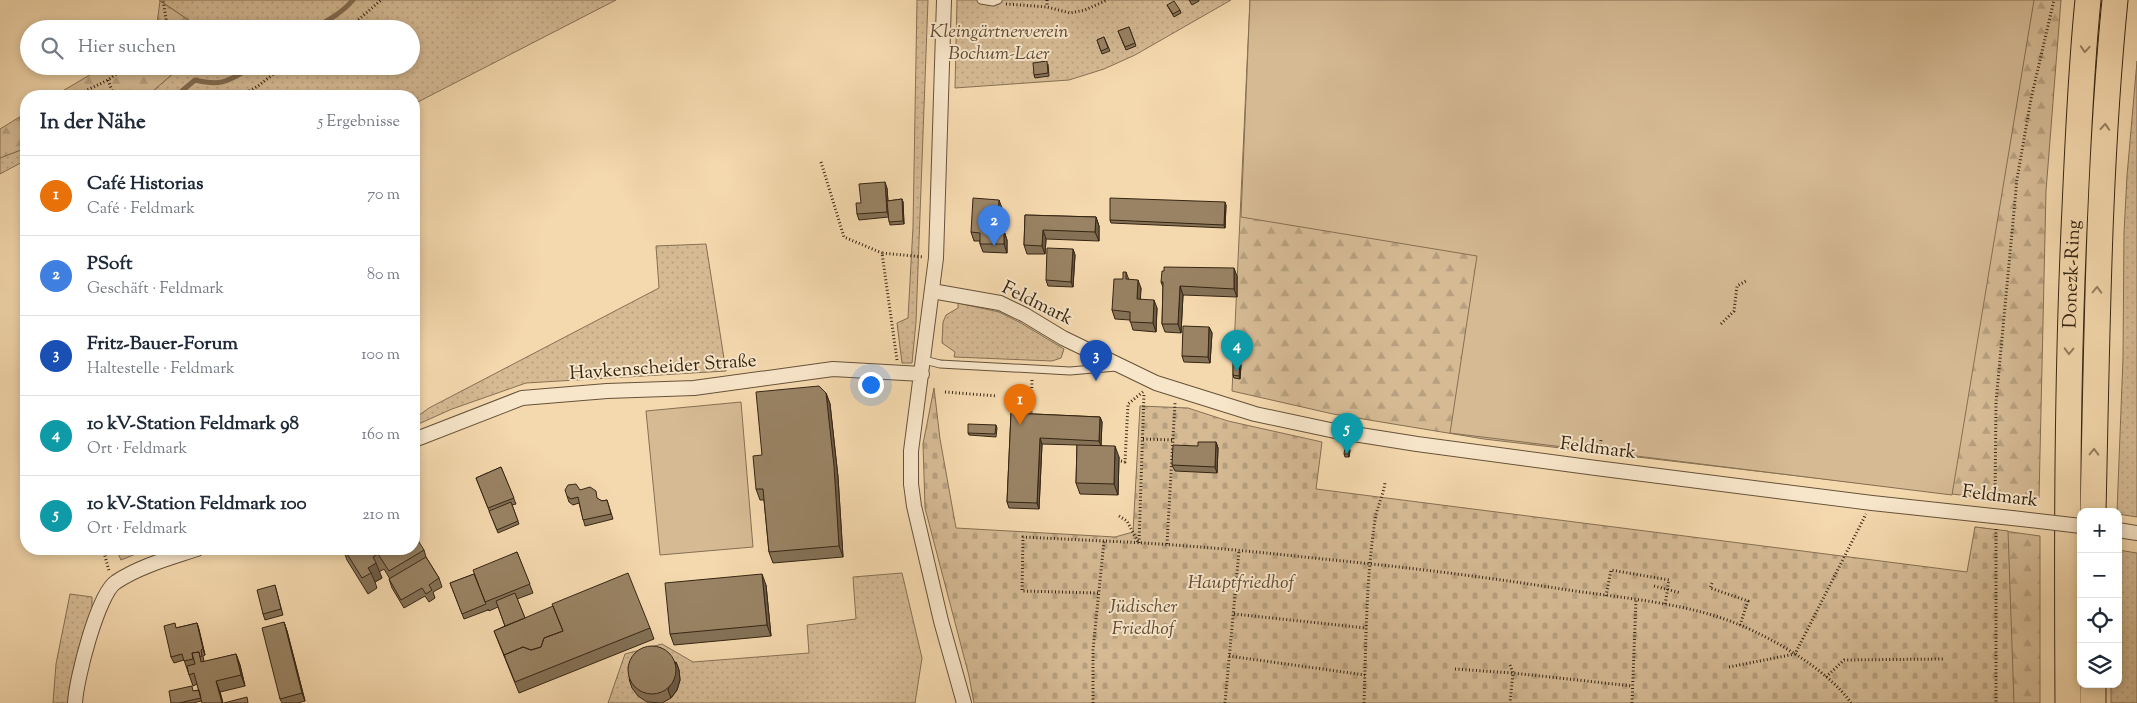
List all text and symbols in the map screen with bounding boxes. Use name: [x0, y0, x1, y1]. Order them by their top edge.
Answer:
park label: Kleingärtnerverein Bochum-Laer: [929, 19, 1069, 68]
search box: [20, 20, 420, 75]
icon: search: [38, 34, 66, 62]
text: Hier suchen: [78, 34, 176, 61]
one-way arrow: [2079, 45, 2090, 53]
text: In der Nähe: [40, 108, 146, 138]
text: 5 Ergebnisse: [318, 111, 400, 134]
one-way arrow: [2099, 123, 2110, 131]
text: Café Historias: [87, 171, 203, 198]
text: 1: [53, 184, 59, 207]
text: 70 m: [367, 184, 400, 207]
text: Café · Feldmark: [87, 198, 195, 221]
pin: 2: [978, 205, 1010, 246]
street label: Donezk-Ring: [2057, 219, 2088, 329]
text: PSoft: [87, 251, 133, 278]
text: 2: [52, 264, 60, 287]
text: 80 m: [367, 264, 400, 287]
street label: Feldmark: [997, 275, 1078, 333]
text: Geschäft · Feldmark: [87, 278, 224, 301]
one-way arrow: [2092, 286, 2103, 294]
pin: 4: [1221, 330, 1253, 371]
text: Fritz-Bauer-Forum: [87, 331, 238, 358]
pin: 3: [1080, 340, 1112, 381]
text: 3: [53, 344, 59, 367]
text: 100 m: [361, 344, 400, 367]
one-way arrow: [2064, 347, 2074, 355]
street label: Havkenscheider Straße: [568, 348, 758, 388]
text: Haltestelle · Feldmark: [87, 358, 235, 381]
your location: [858, 372, 884, 398]
pin: 1: [1004, 384, 1036, 425]
text: 10 kV-Station Feldmark 98: [87, 411, 299, 438]
pin: 5: [1331, 413, 1363, 454]
text: 4: [52, 424, 60, 447]
text: 160 m: [362, 424, 400, 447]
street label: Feldmark: [1558, 431, 1638, 467]
text: Ort · Feldmark: [87, 438, 187, 461]
one-way arrow: [2089, 448, 2099, 456]
street label: Feldmark: [1960, 479, 2040, 515]
text: 10 kV-Station Feldmark 100: [87, 491, 307, 518]
text: 5: [53, 504, 59, 527]
text: 210 m: [362, 504, 400, 527]
map controls: [2077, 508, 2122, 688]
button: +: [2077, 508, 2122, 553]
text: Ort · Feldmark: [87, 518, 187, 541]
button: −: [2077, 553, 2122, 598]
park label: Hauptfriedhof: [1188, 570, 1296, 597]
park label: Jüdischer Friedhof: [1108, 594, 1178, 643]
button: locate: [2077, 598, 2122, 643]
button: layers: [2077, 643, 2122, 688]

